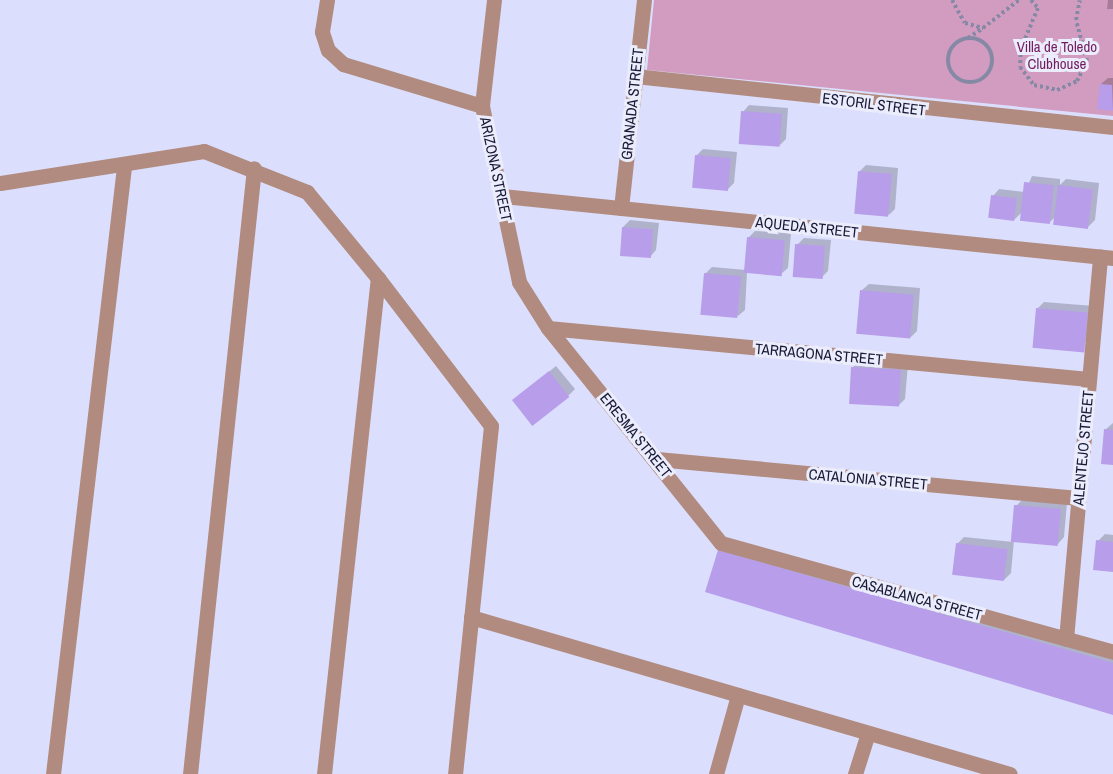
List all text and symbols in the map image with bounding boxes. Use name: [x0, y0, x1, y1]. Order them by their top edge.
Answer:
park label: Villa de Toledo Clubhouse: [1017, 37, 1097, 72]
street label: GRANADA STREET: [617, 47, 647, 161]
street label: ESTORIL STREET: [821, 89, 927, 119]
street label: ARIZONA STREET: [476, 115, 516, 223]
street label: AQUEDA STREET: [754, 213, 860, 241]
street label: TARRAGONA STREET: [754, 339, 884, 369]
street label: ERESMA STREET: [596, 389, 676, 481]
street label: ALENTEJO STREET: [1069, 390, 1097, 506]
street label: CATALONIA STREET: [808, 465, 928, 493]
street label: CASABLANCA STREET: [850, 572, 984, 624]

